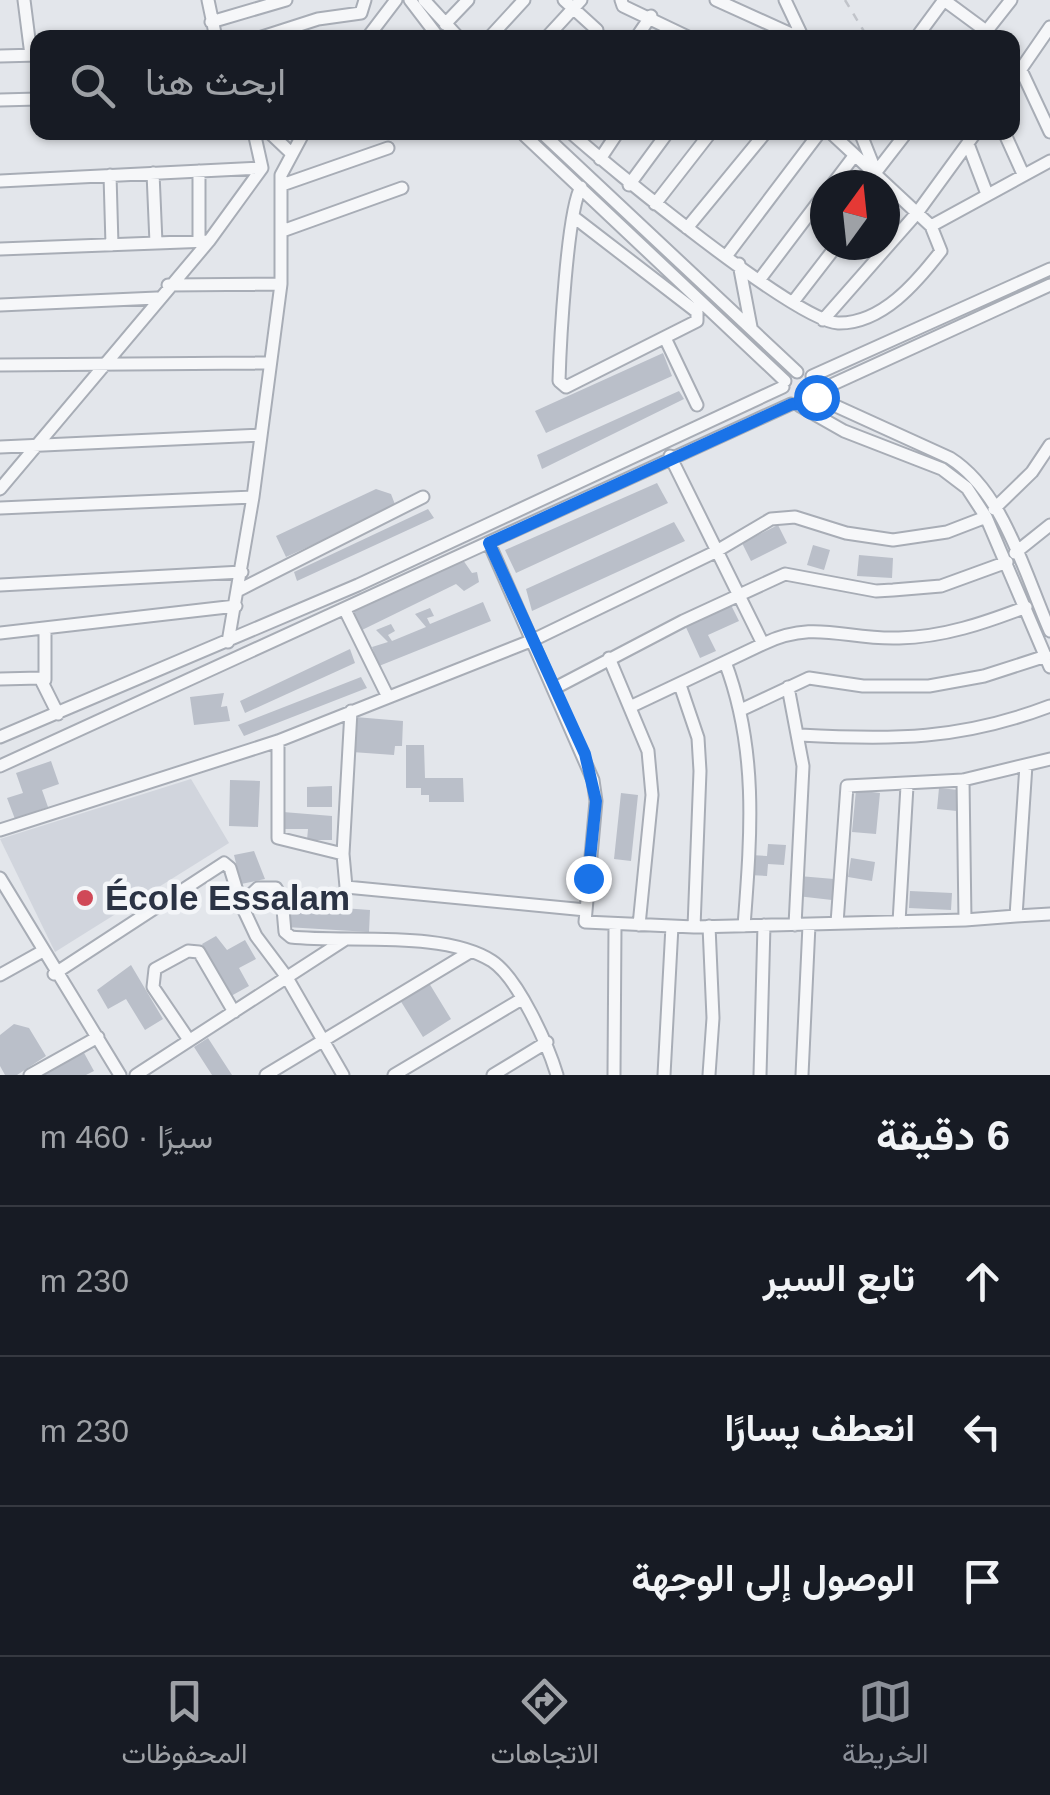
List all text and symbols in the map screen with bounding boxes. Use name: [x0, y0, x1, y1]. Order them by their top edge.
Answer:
search box: [30, 30, 1020, 140]
icon: search: [65, 58, 120, 113]
text: ابحث هنا: [145, 61, 286, 103]
north arrow: [810, 170, 900, 260]
route start: [794, 375, 840, 421]
route end: [566, 856, 612, 902]
place label: École Essalam: [105, 878, 350, 917]
marker: École Essalam: [74, 887, 96, 909]
text: 6 دقيقة: [876, 1112, 1010, 1159]
text: سيرًا · 460 m: [40, 1119, 213, 1155]
icon: ahead: [955, 1254, 1010, 1309]
text: تابع السير: [763, 1257, 915, 1299]
text: 230 m: [40, 1263, 129, 1299]
icon: left: [955, 1404, 1010, 1459]
text: انعطف يسارًا: [725, 1407, 915, 1449]
text: 230 m: [40, 1413, 129, 1449]
icon: arrive: [955, 1554, 1010, 1609]
text: الوصول إلى الوجهة: [631, 1557, 915, 1599]
tab: المحفوظات: [121, 1674, 248, 1778]
tab: الاتجاهات: [490, 1674, 599, 1778]
tab: الخريطة: [842, 1674, 929, 1778]

